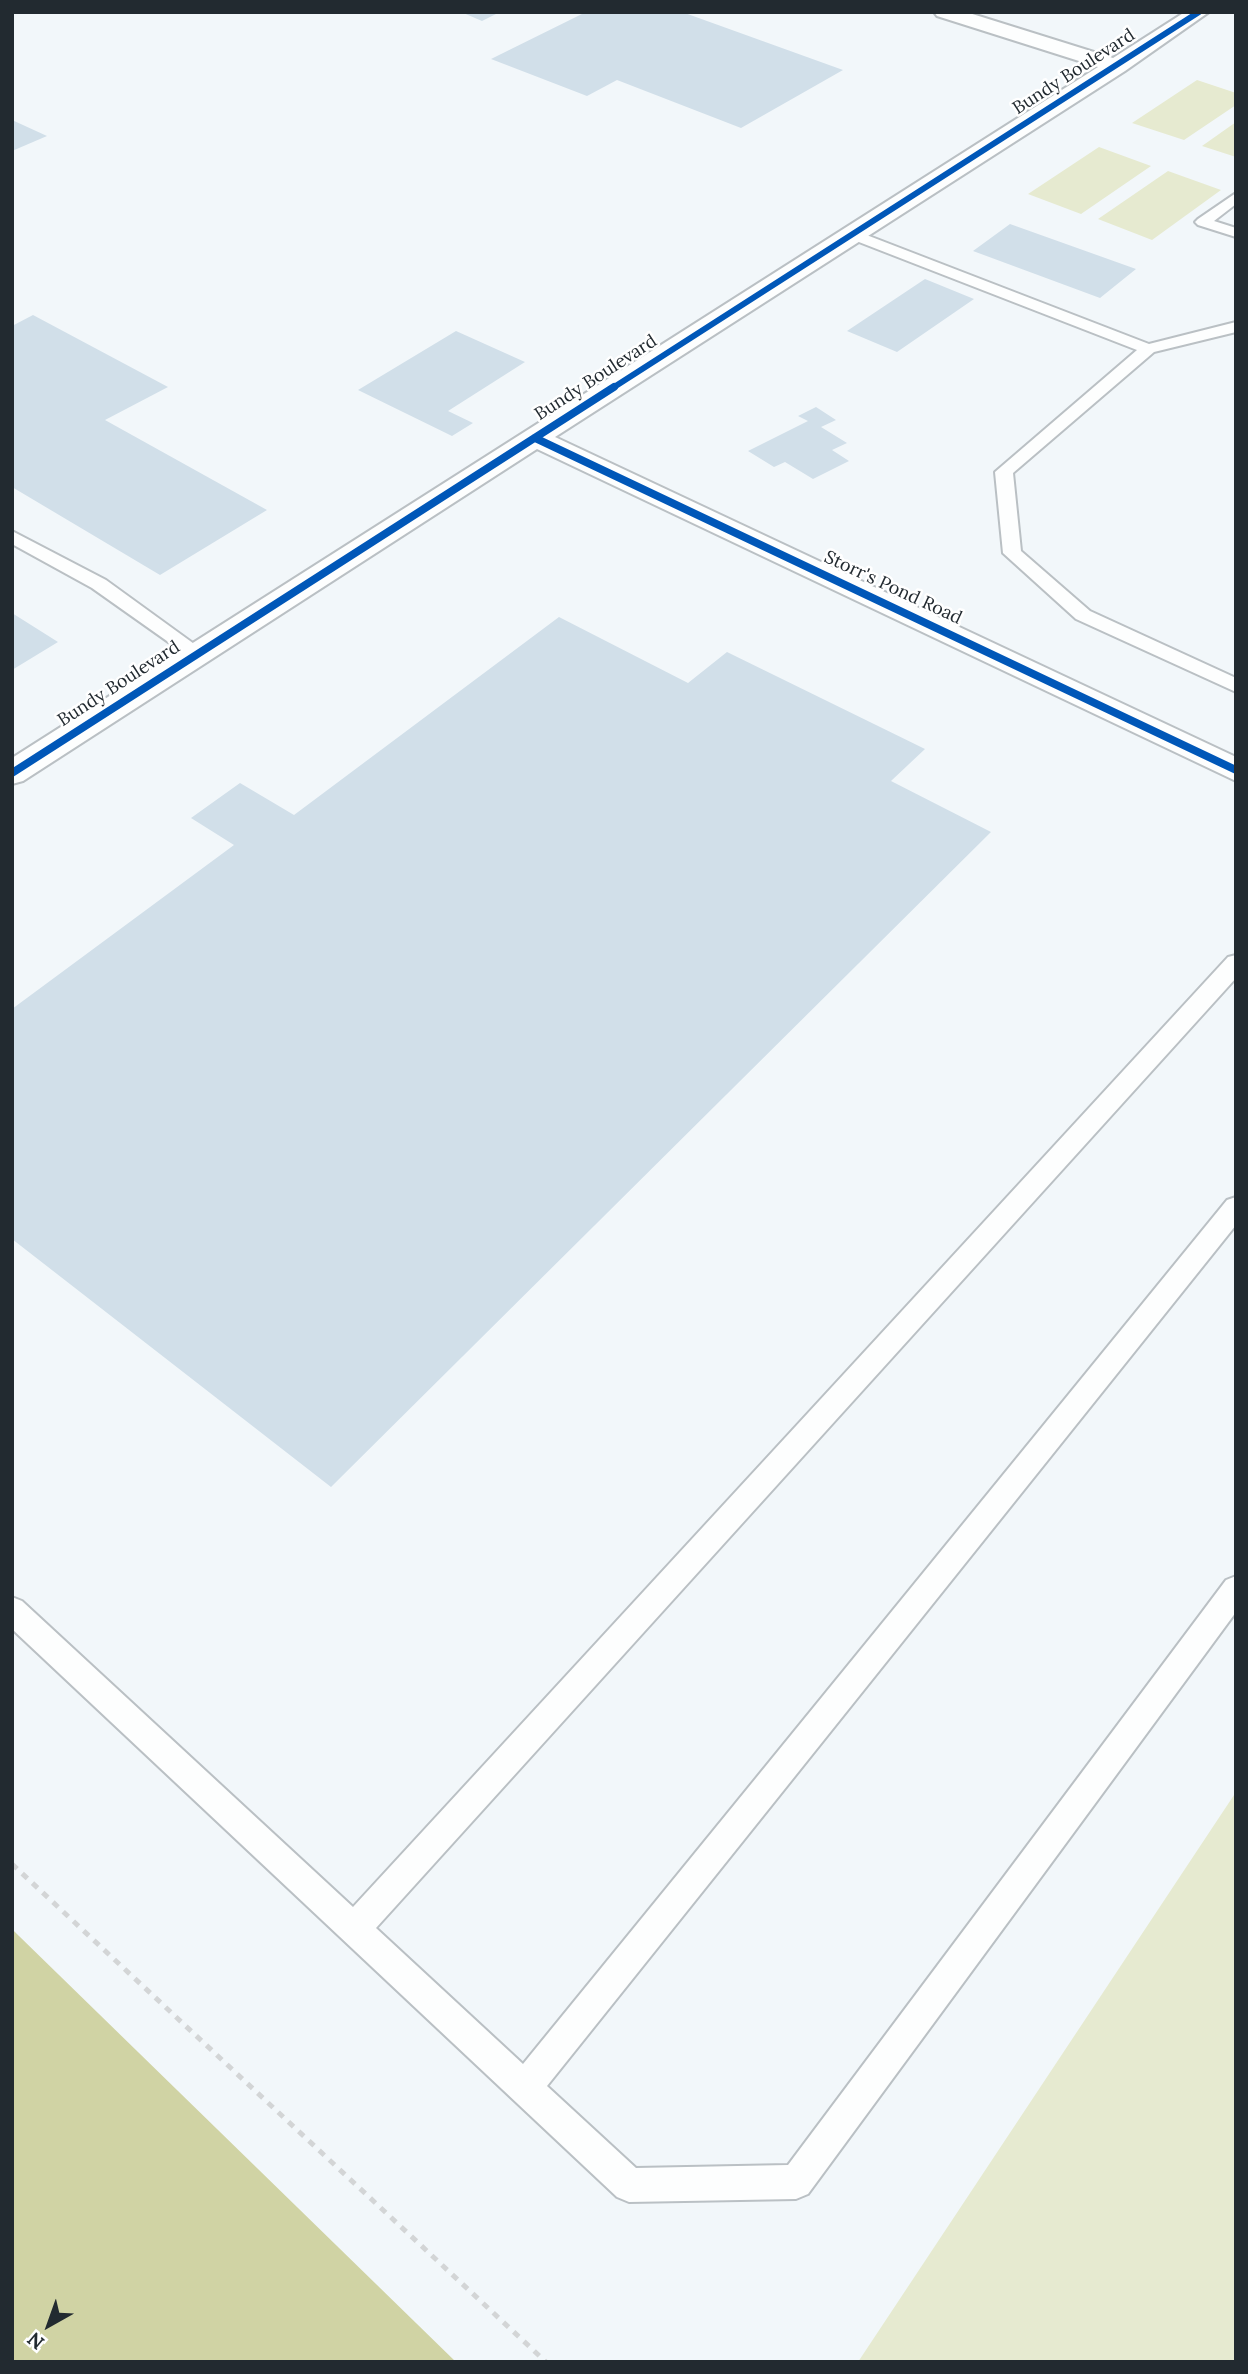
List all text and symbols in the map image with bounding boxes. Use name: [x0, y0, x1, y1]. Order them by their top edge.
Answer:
street label: Bundy Boulevard: [1009, 24, 1139, 120]
street label: Bundy Boulevard: [531, 330, 661, 426]
street label: Storr's Pond Road: [821, 547, 965, 629]
street label: Bundy Boulevard: [54, 636, 184, 732]
north arrow: [14, 2290, 84, 2360]
text: N: [22, 2327, 49, 2355]

